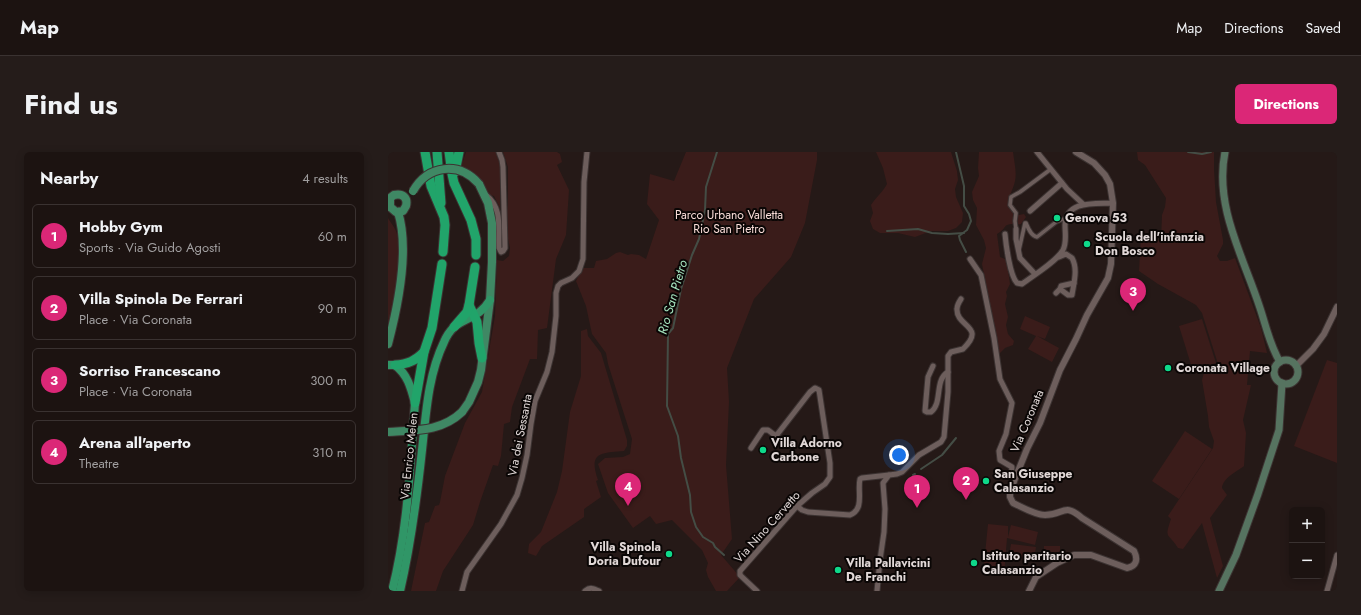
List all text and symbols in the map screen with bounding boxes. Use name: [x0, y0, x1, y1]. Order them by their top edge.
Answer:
text: Map: [20, 14, 59, 41]
text: Map: [1176, 18, 1202, 38]
text: Directions: [1224, 18, 1284, 38]
text: Saved: [1306, 18, 1341, 38]
text: Find us: [24, 84, 118, 125]
button: Directions: [1235, 84, 1337, 124]
text: Nearby: [40, 166, 98, 190]
text: 4 results: [302, 169, 348, 188]
park label: Parco Urbano Valletta Rio San Pietro: [675, 206, 783, 238]
place label: Genova 53: [1065, 209, 1128, 227]
marker: Genova 53: [1052, 213, 1062, 223]
text: Hobby Gym: [79, 216, 163, 238]
text: 1: [51, 227, 57, 246]
text: 60 m: [318, 227, 347, 246]
place label: Scuola dell'infanzia Don Bosco: [1095, 228, 1204, 260]
text: Sports · Via Guido Agosti: [79, 238, 221, 257]
marker: Scuola dell'infanzia Don Bosco: [1082, 239, 1092, 249]
water label: Rio San Pietro: [653, 258, 692, 337]
pin: 3: [1120, 278, 1146, 311]
text: Villa Spinola De Ferrari: [79, 288, 243, 310]
text: 2: [50, 299, 58, 318]
text: 90 m: [318, 299, 347, 318]
text: Place · Via Coronata: [79, 310, 192, 329]
place label: Coronata Village: [1176, 359, 1270, 377]
text: Sorriso Francescano: [79, 360, 221, 382]
marker: Coronata Village: [1163, 363, 1173, 373]
text: 3: [50, 371, 58, 390]
text: 300 m: [310, 371, 347, 390]
text: Place · Via Coronata: [79, 382, 192, 401]
street label: Via Coronata: [1006, 387, 1048, 455]
street label: Via dei Sessanta: [503, 392, 537, 478]
street label: Via Enrico Melen: [395, 412, 423, 500]
text: Arena all'aperto: [79, 432, 191, 454]
place label: Villa Adorno Carbone: [770, 434, 842, 466]
text: 4: [49, 443, 59, 462]
text: 310 m: [312, 443, 347, 462]
marker: Villa Adorno Carbone: [758, 445, 768, 455]
your location: [889, 445, 909, 465]
text: Theatre: [79, 454, 119, 473]
place label: San Giuseppe Calasanzio: [994, 465, 1073, 497]
pin: 2: [953, 467, 979, 500]
pin: 4: [615, 473, 641, 506]
pin: 1: [904, 475, 930, 508]
marker: San Giuseppe Calasanzio: [981, 476, 991, 486]
street label: Via Nino Cervetto: [730, 487, 805, 567]
map controls: [1289, 507, 1325, 579]
button: +: [1289, 507, 1325, 543]
place label: Villa Spinola Doria Dufour: [588, 538, 661, 570]
button: −: [1289, 543, 1325, 579]
place label: Istituto paritario Calasanzio: [982, 547, 1071, 579]
marker: Villa Spinola Doria Dufour: [664, 549, 674, 559]
place label: Villa Pallavicini De Franchi: [845, 554, 930, 586]
marker: Istituto paritario Calasanzio: [969, 558, 979, 568]
marker: Villa Pallavicini De Franchi: [833, 565, 843, 575]

